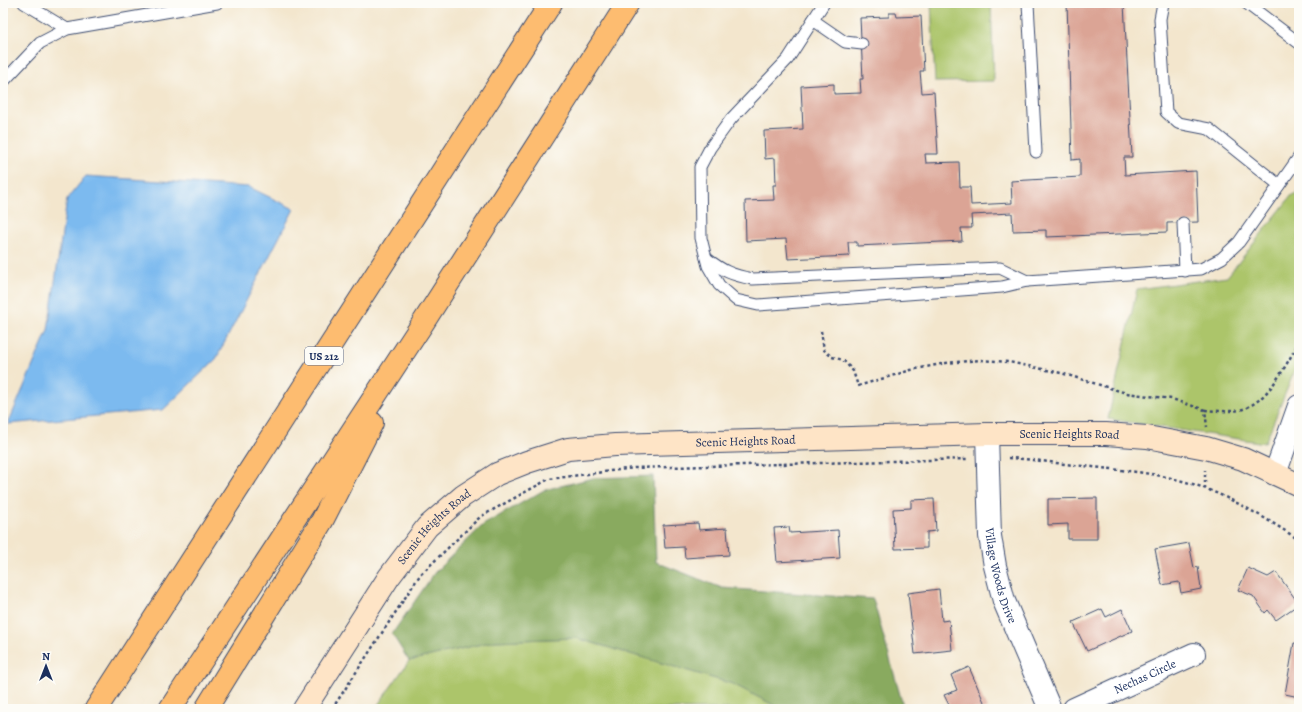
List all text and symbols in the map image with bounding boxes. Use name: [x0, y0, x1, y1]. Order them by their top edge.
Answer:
road number: US 212: [305, 347, 343, 365]
street label: Scenic Heights Road: [1019, 426, 1121, 443]
street label: Scenic Heights Road: [695, 432, 796, 451]
street label: Scenic Heights Road: [393, 485, 474, 568]
street label: Village Woods Drive: [982, 527, 1021, 626]
north arrow: [26, 646, 66, 686]
text: N: [42, 649, 50, 664]
street label: Nechas Circle: [1111, 655, 1179, 698]

